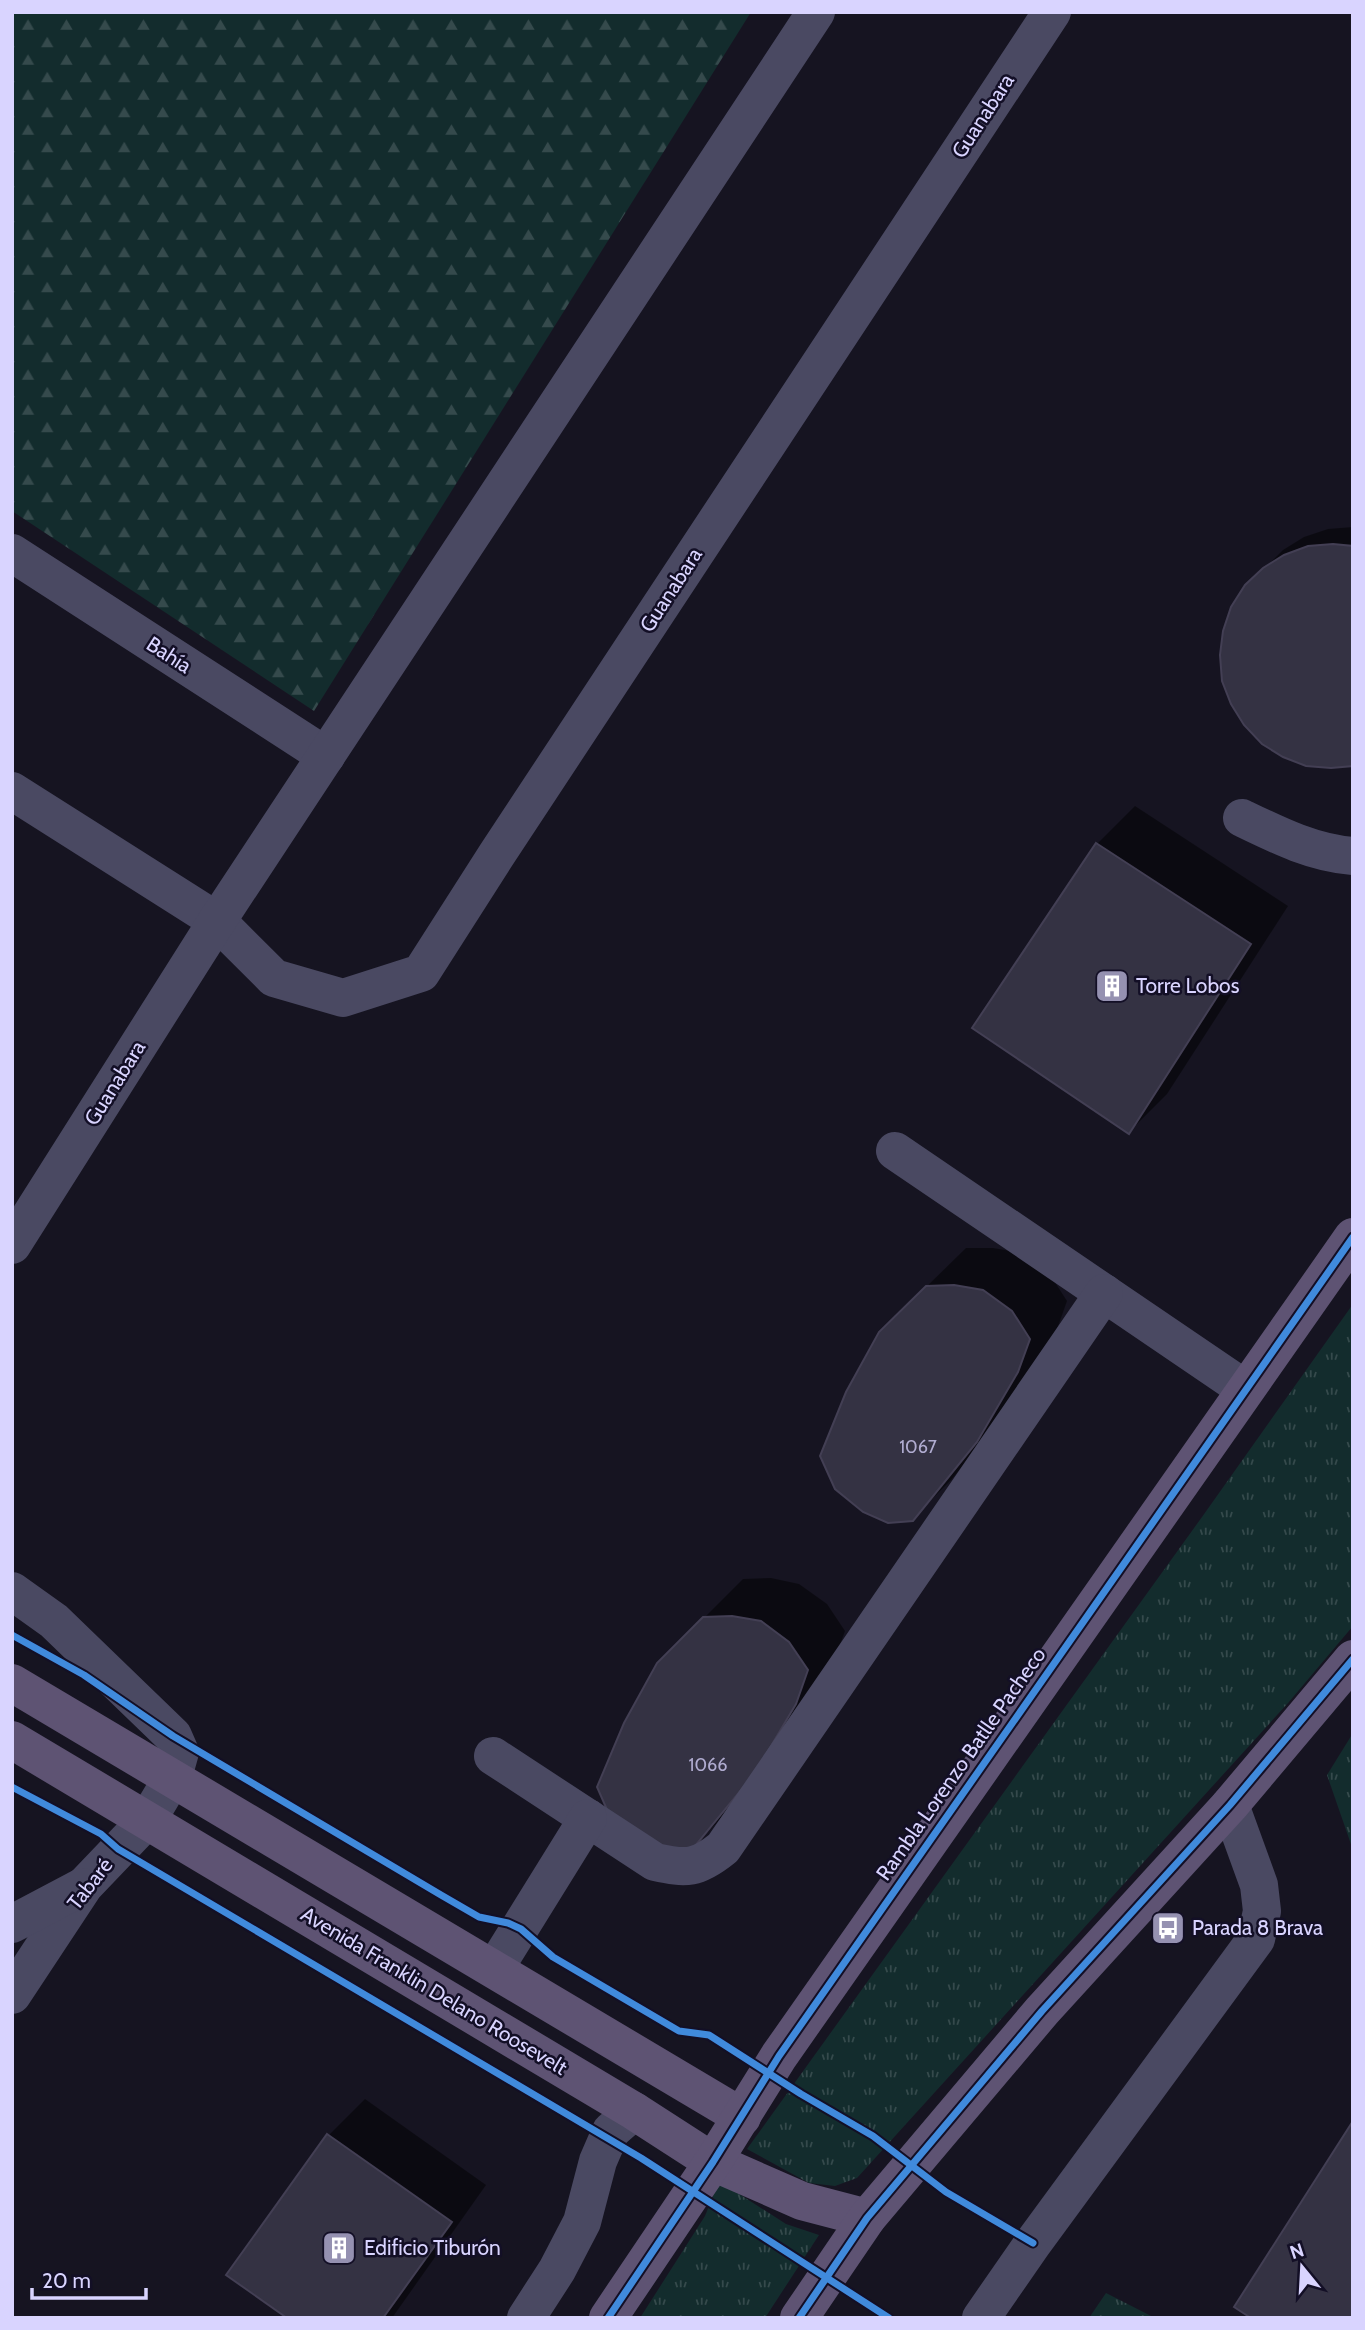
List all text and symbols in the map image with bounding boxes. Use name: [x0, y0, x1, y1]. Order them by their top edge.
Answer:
street label: Guanabara: [946, 69, 1019, 162]
street label: Guanabara: [634, 543, 707, 636]
street label: Bahía: [142, 631, 196, 678]
building icon: Torre Lobos: [1093, 967, 1131, 1005]
place label: Torre Lobos: [1136, 973, 1240, 998]
street label: Guanabara: [79, 1036, 150, 1130]
house number: 1067: [899, 1436, 937, 1458]
street label: Rambla Lorenzo Batlle Pacheco: [871, 1643, 1051, 1885]
house number: 1066: [689, 1754, 727, 1776]
street label: Tabaré: [62, 1853, 118, 1915]
street label: Avenida Franklin Delano Roosevelt: [297, 1901, 572, 2080]
bus stop icon: Parada 8 Brava: [1149, 1909, 1187, 1947]
place label: Parada 8 Brava: [1192, 1915, 1323, 1940]
building icon: Edificio Tiburón: [320, 2229, 358, 2267]
north arrow: [1267, 2232, 1337, 2302]
place label: Edificio Tiburón: [364, 2235, 501, 2260]
text: N: [1287, 2238, 1307, 2264]
scale bar: [32, 2256, 145, 2300]
text: 20 m: [42, 2268, 91, 2293]

